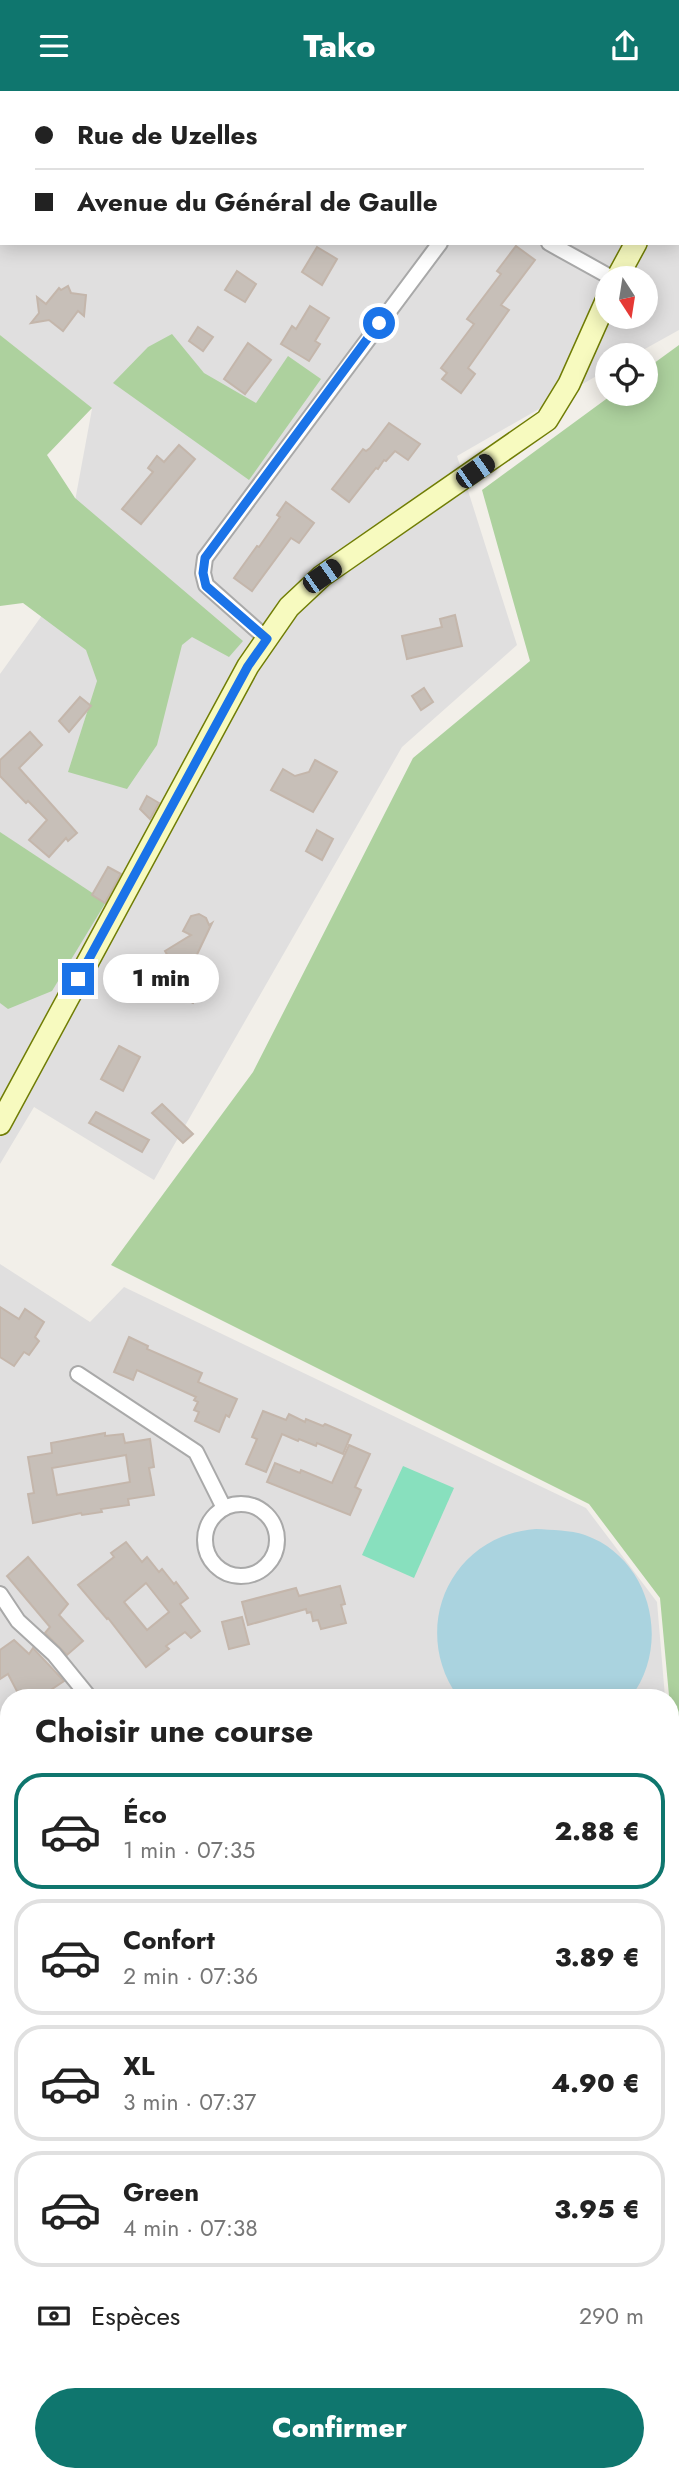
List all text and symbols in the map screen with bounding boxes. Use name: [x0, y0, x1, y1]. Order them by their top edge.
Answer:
text: Tako: [303, 23, 376, 69]
icon: menu: [35, 27, 73, 65]
icon: share: [606, 27, 644, 65]
text: Rue de Uzelles: [77, 116, 257, 154]
text: Avenue du Général de Gaulle: [77, 183, 438, 221]
north arrow: [595, 266, 658, 329]
map controls: [595, 266, 658, 406]
route start: [363, 307, 395, 339]
button: locate: [595, 343, 658, 406]
car: [452, 450, 499, 492]
car: [299, 555, 346, 597]
callout: 1 min: [102, 955, 218, 1003]
text: 1 min: [132, 961, 190, 995]
route end: [62, 963, 94, 995]
text: Choisir une course: [35, 1708, 313, 1754]
text: Éco: [123, 1795, 167, 1833]
icon: car: [39, 1800, 102, 1863]
text: 2.88 €: [554, 1812, 640, 1850]
text: 1 min · 07:35: [123, 1833, 255, 1867]
text: Confort: [123, 1921, 215, 1959]
icon: car: [39, 1926, 102, 1989]
text: 3.89 €: [555, 1938, 640, 1976]
text: 2 min · 07:36: [123, 1959, 258, 1993]
text: XL: [123, 2047, 155, 2085]
icon: car: [39, 2052, 102, 2115]
text: 4.90 €: [551, 2064, 640, 2102]
text: 3 min · 07:37: [123, 2085, 256, 2119]
text: Green: [123, 2173, 199, 2211]
icon: car: [39, 2178, 102, 2241]
text: 3.95 €: [554, 2190, 640, 2228]
text: 4 min · 07:38: [123, 2211, 258, 2245]
icon: cash: [35, 2297, 73, 2335]
text: Espèces: [91, 2297, 180, 2335]
text: 290 m: [579, 2299, 644, 2333]
button: Confirmer: [35, 2388, 644, 2468]

